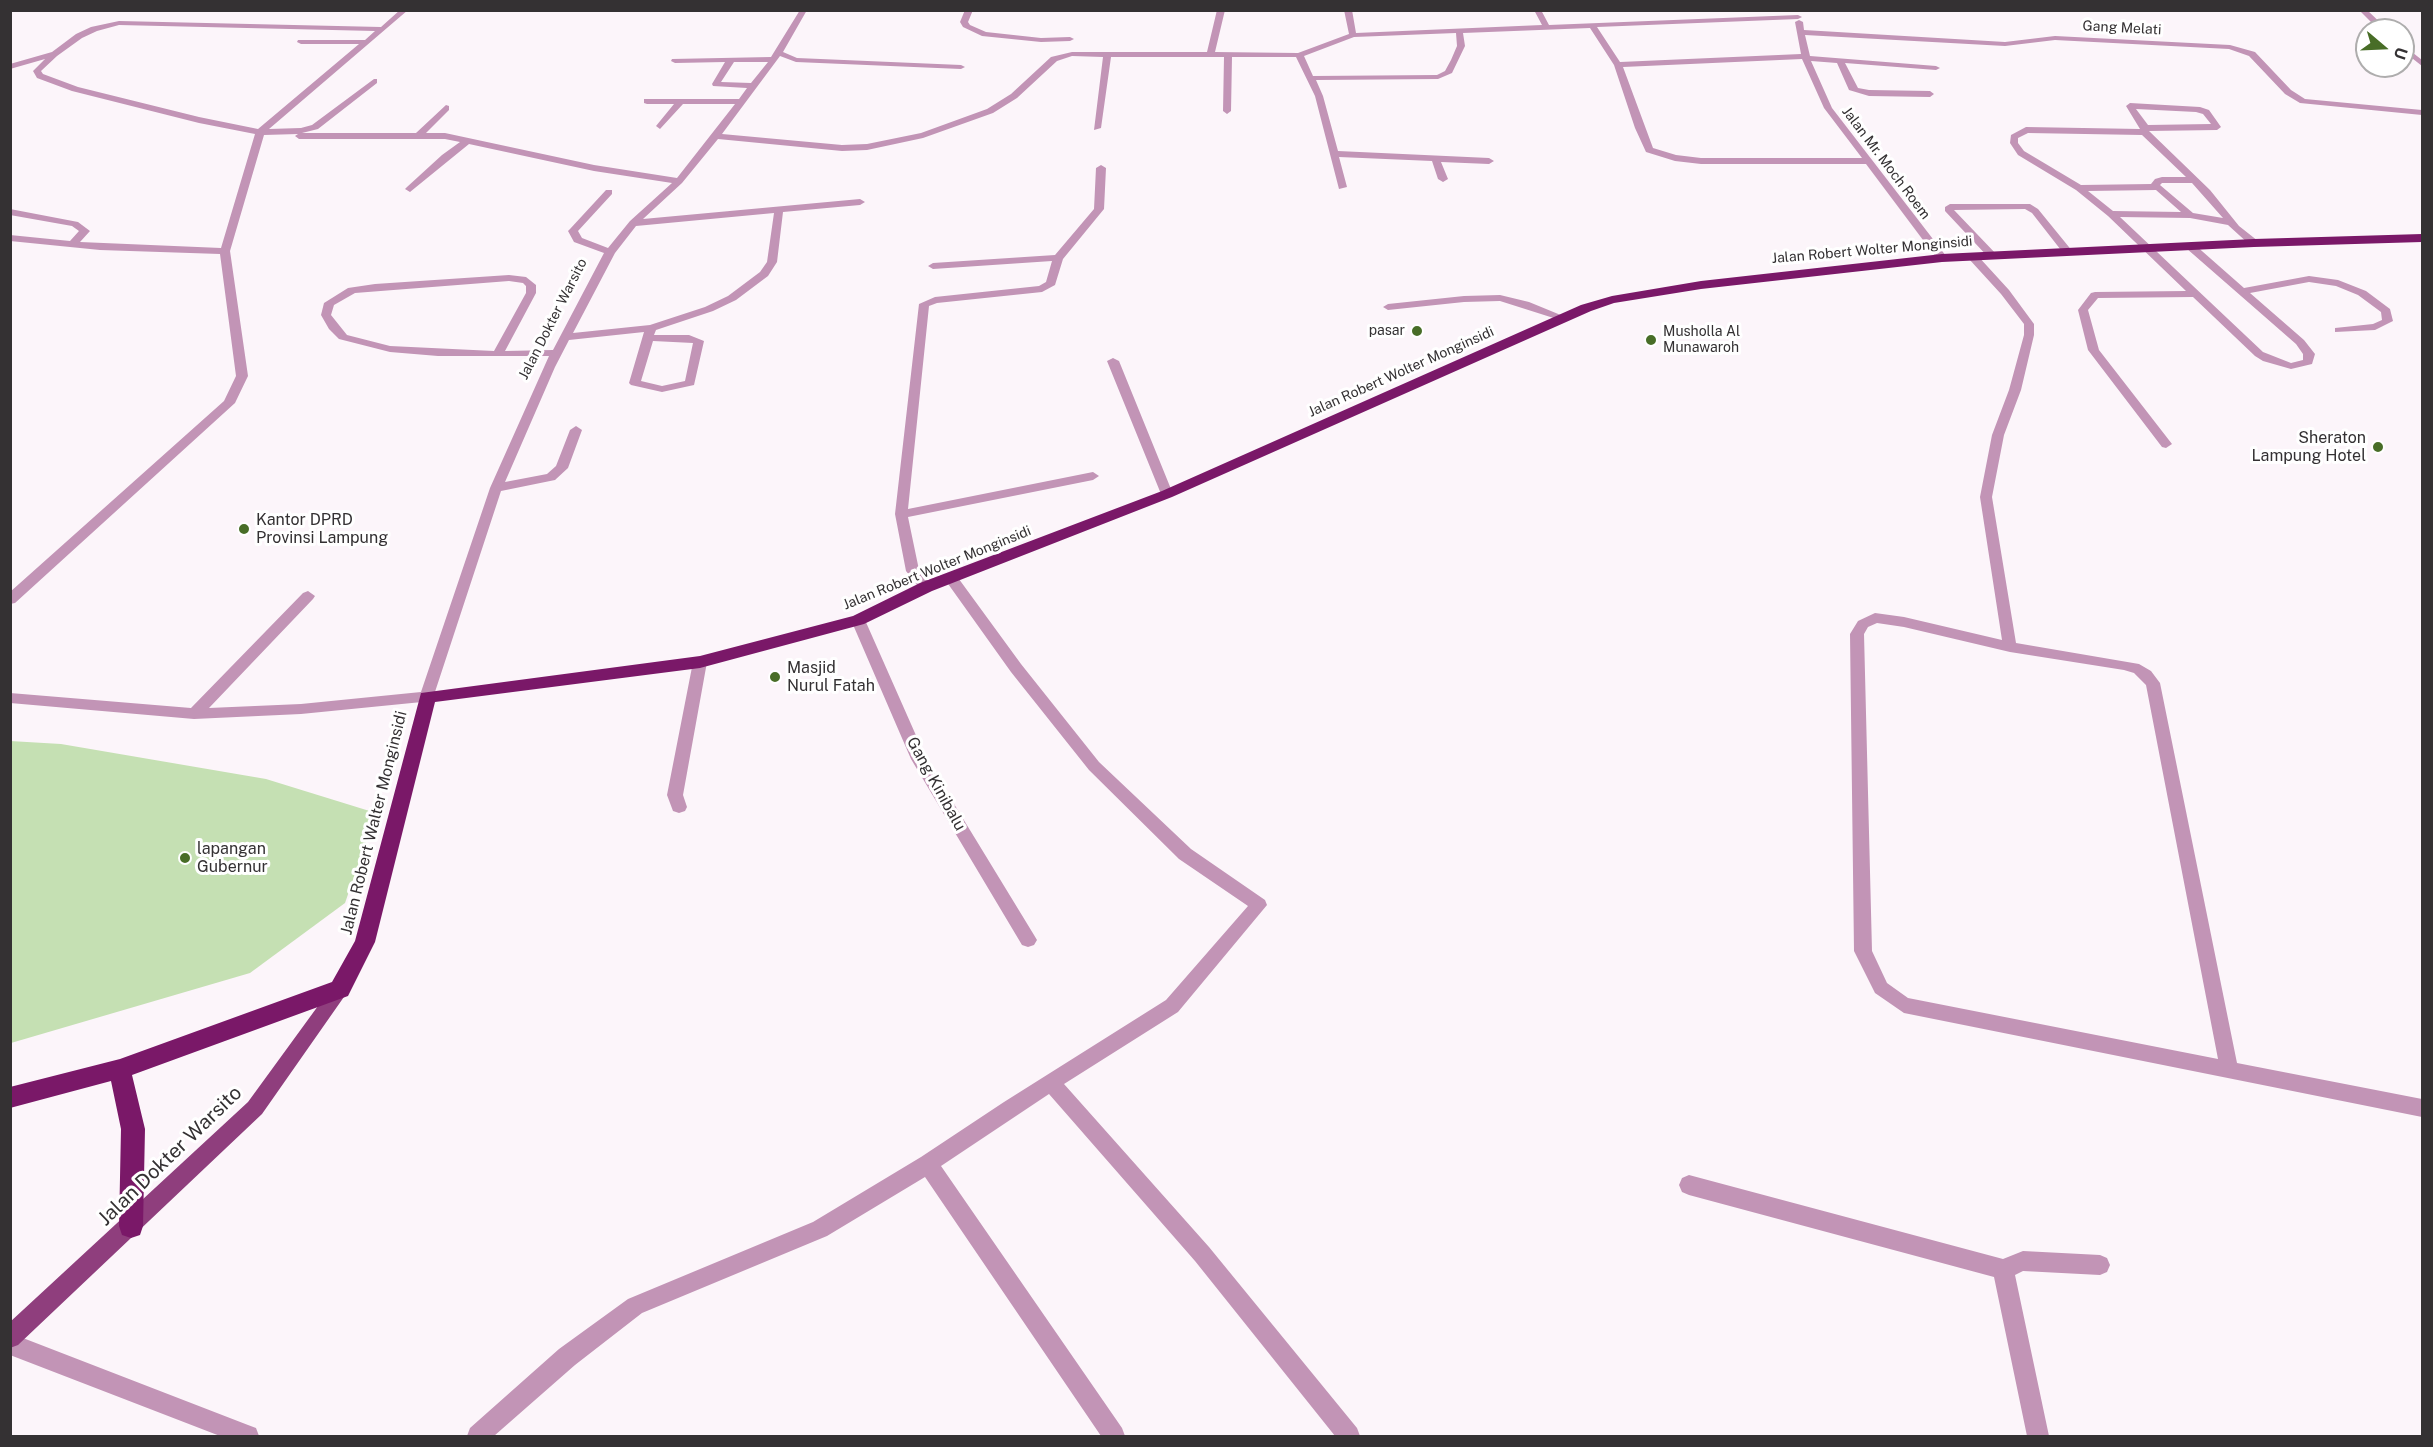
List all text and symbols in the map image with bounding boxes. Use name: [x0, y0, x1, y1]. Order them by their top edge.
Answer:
street label: Gang Melati: [2082, 18, 2162, 38]
north arrow: [2355, 18, 2415, 78]
text: U: [2390, 45, 2411, 62]
street label: Jalan Mr. Moch Roem: [1838, 103, 1934, 223]
street label: Jalan Robert Wolter Monginsidi: [1771, 233, 1973, 267]
street label: Jalan Dokter Warsito: [515, 256, 591, 382]
street label: Jalan Robert Wolter Monginsidi: [1306, 323, 1496, 421]
place label: pasar: [1369, 323, 1405, 339]
marker: pasar: [1410, 324, 1424, 338]
place label: Musholla Al Munawaroh: [1663, 324, 1740, 356]
marker: Musholla Al Munawaroh: [1644, 333, 1658, 347]
place label: Sheraton Lampung Hotel: [2252, 428, 2366, 466]
marker: Sheraton Lampung Hotel: [2371, 440, 2385, 454]
place label: Kantor DPRD Provinsi Lampung: [256, 510, 388, 548]
marker: Kantor DPRD Provinsi Lampung: [237, 522, 251, 536]
street label: Jalan Robert Wolter Monginsidi: [840, 522, 1034, 614]
place label: Masjid Nurul Fatah: [787, 658, 875, 696]
marker: Masjid Nurul Fatah: [768, 670, 782, 684]
street label: Jalan Robert Walter Monginsidi: [337, 709, 411, 937]
street label: Gang Kinibalu: [902, 734, 970, 834]
place label: lapangan Gubernur: [197, 839, 268, 877]
marker: lapangan Gubernur: [178, 851, 192, 865]
street label: Jalan Dokter Warsito: [93, 1081, 247, 1231]

